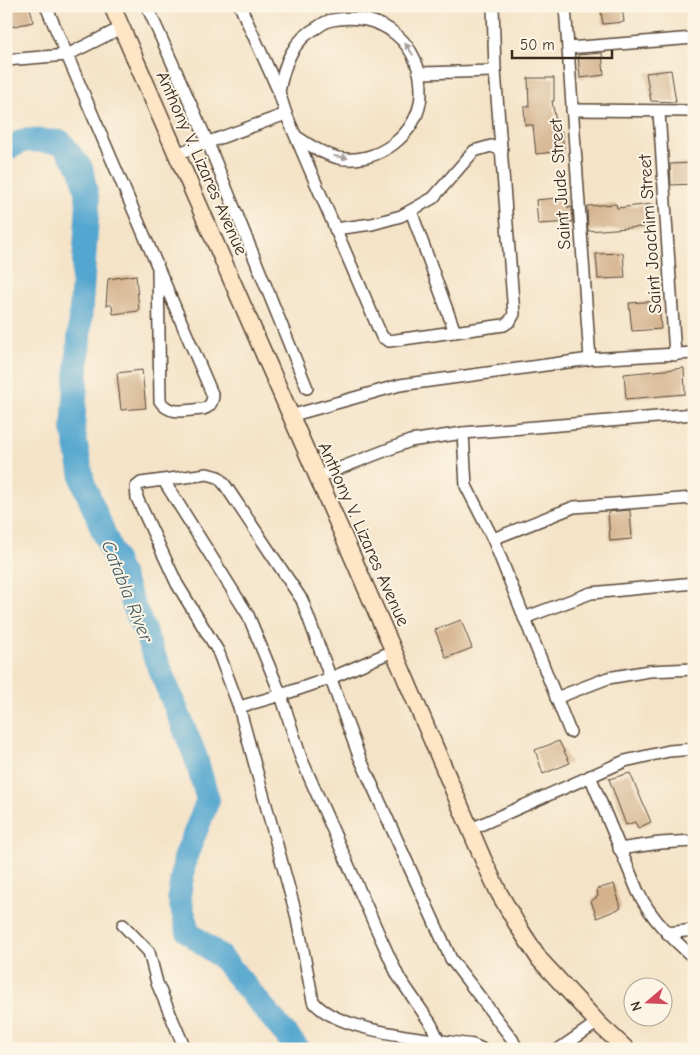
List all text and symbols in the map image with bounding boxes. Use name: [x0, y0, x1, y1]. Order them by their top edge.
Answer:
scale bar: [512, 28, 612, 60]
text: 50 m: [520, 36, 555, 54]
one-way arrow: [404, 43, 413, 56]
street label: Anthony V. Lizares Avenue: [151, 68, 252, 258]
street label: Saint Jude Street: [545, 117, 576, 250]
one-way arrow: [334, 153, 350, 161]
street label: Saint Joachim Street: [634, 153, 667, 314]
street label: Anthony V. Lizares Avenue: [313, 439, 414, 629]
water label: Catabla River: [97, 537, 158, 647]
north arrow: [622, 978, 672, 1028]
text: N: [627, 999, 646, 1013]

